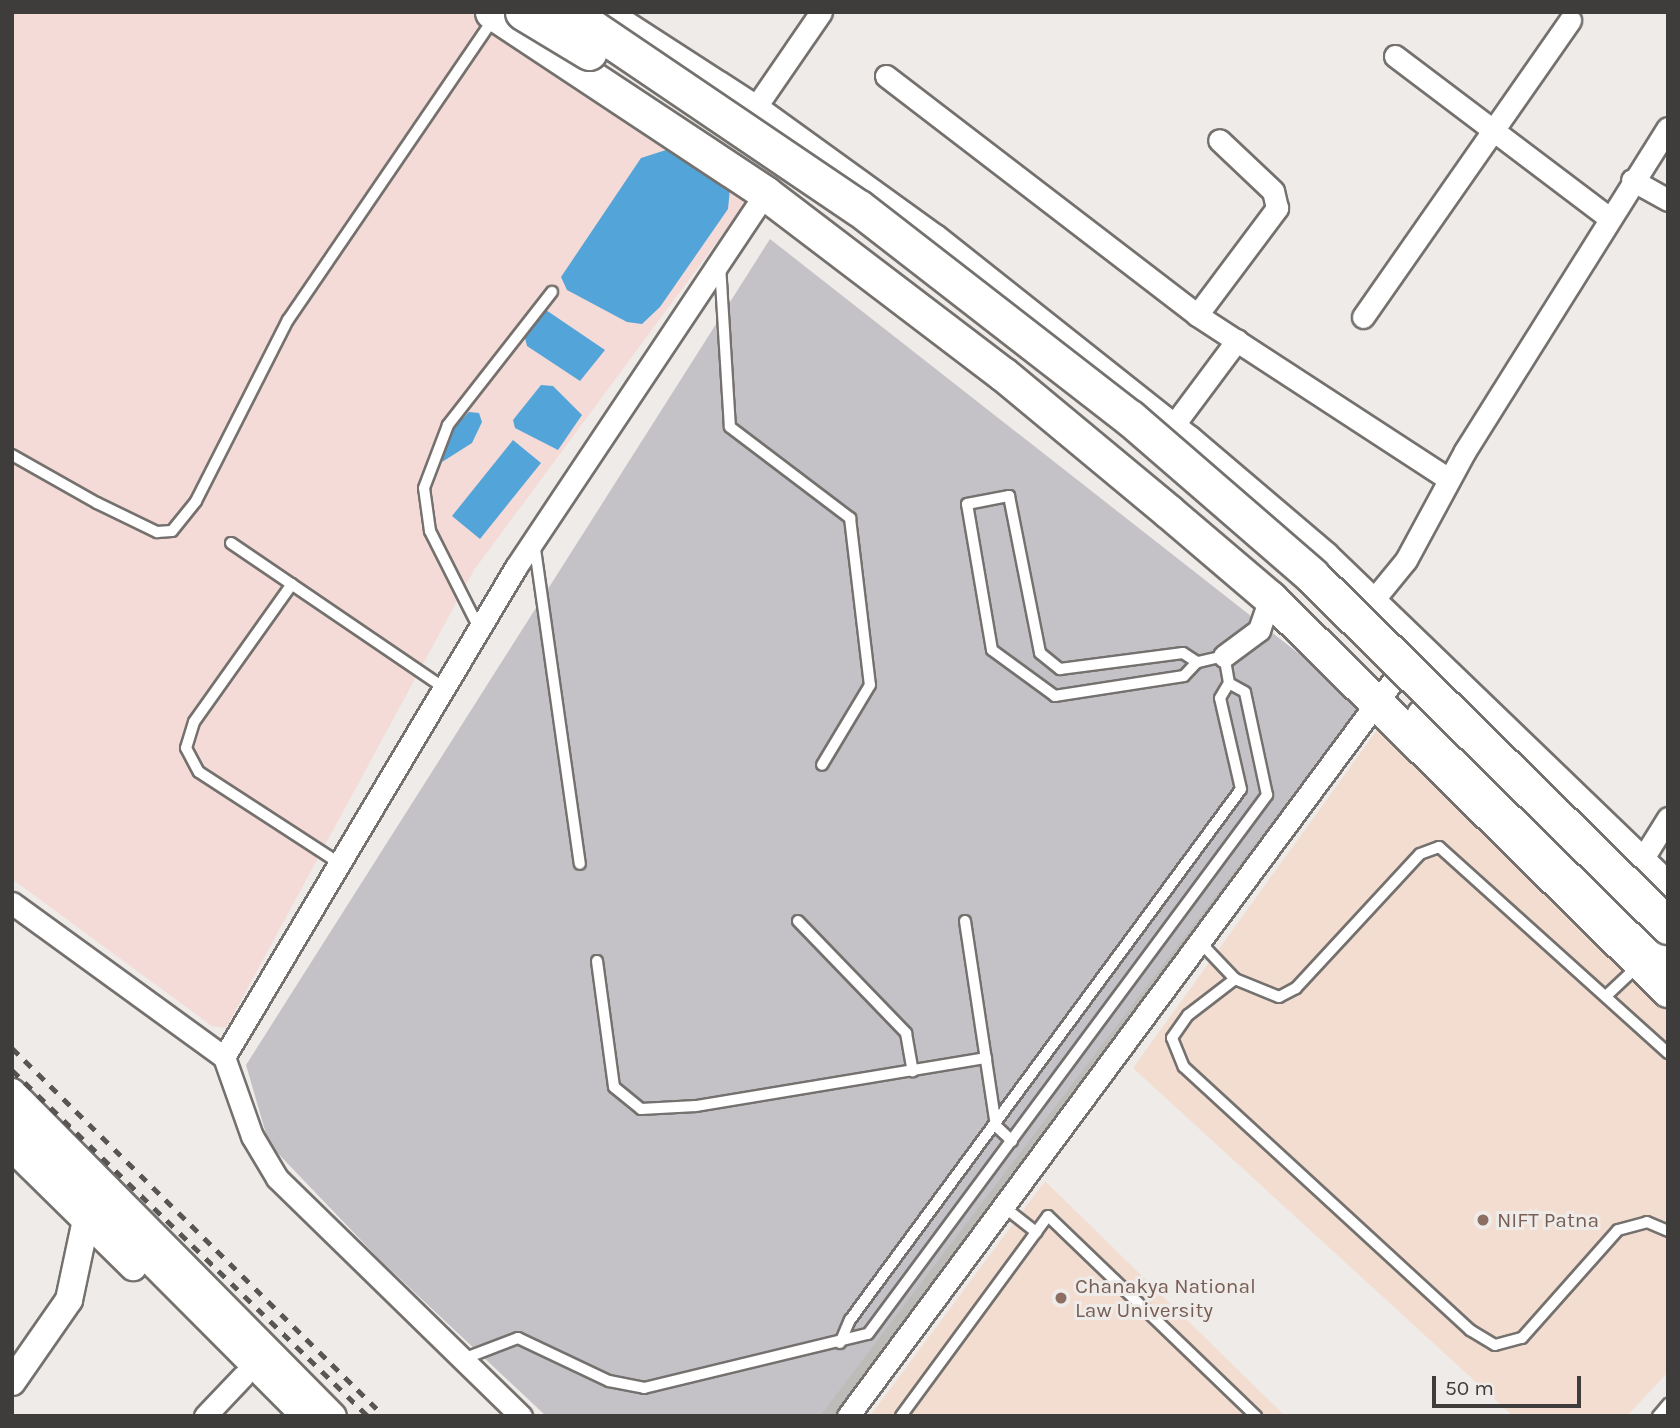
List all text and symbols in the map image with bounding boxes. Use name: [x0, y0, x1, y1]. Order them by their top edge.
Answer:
place label: NIFT Patna: [1497, 1207, 1599, 1233]
marker: NIFT Patna: [1475, 1212, 1491, 1228]
place label: Chanakya National Law University: [1075, 1273, 1256, 1323]
marker: Chanakya National Law University: [1053, 1290, 1069, 1306]
scale bar: [1435, 1362, 1584, 1406]
text: 50 m: [1445, 1376, 1494, 1400]

